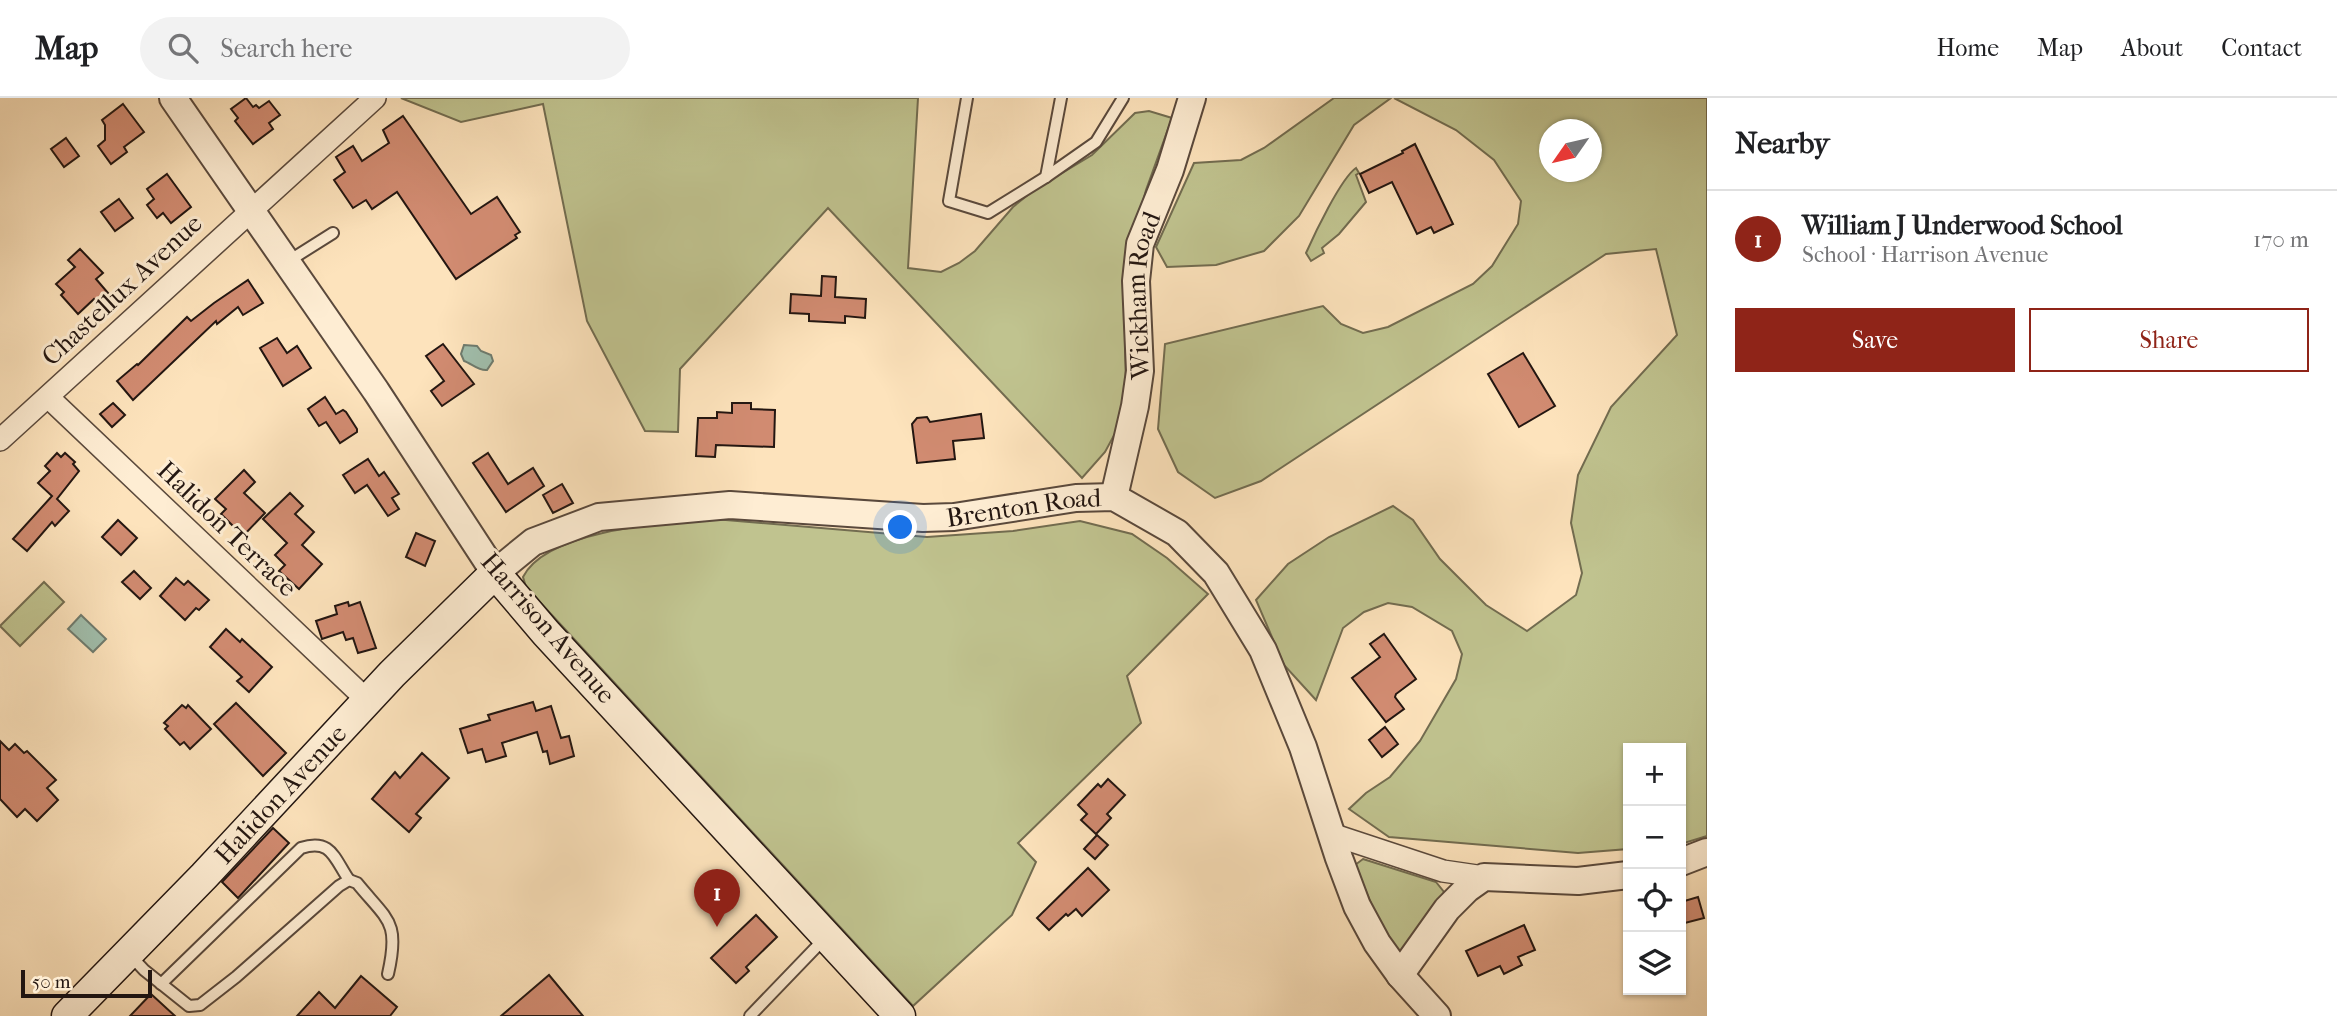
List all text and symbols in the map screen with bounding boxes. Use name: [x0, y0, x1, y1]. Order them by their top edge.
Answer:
search box: [140, 17, 630, 80]
text: Map: [35, 29, 98, 68]
icon: search: [164, 29, 202, 67]
text: Search here: [220, 33, 352, 64]
text: Home: [1937, 34, 1999, 62]
text: Map: [2037, 34, 2083, 62]
text: About: [2121, 34, 2183, 62]
text: Contact: [2221, 34, 2302, 62]
north arrow: [1539, 119, 1602, 182]
text: Nearby: [1735, 126, 1830, 161]
street label: Wickham Road: [1120, 206, 1167, 381]
street label: Chastellux Avenue: [35, 208, 209, 372]
text: William J Underwood School: [1802, 210, 2123, 241]
text: 1: [1754, 226, 1762, 253]
text: 170 m: [2253, 226, 2309, 253]
text: School · Harrison Avenue: [1802, 241, 2048, 268]
button: Save: [1735, 308, 2015, 372]
button: Share: [2029, 308, 2309, 372]
street label: Halidon Terrace: [151, 455, 303, 603]
street label: Brenton Road: [944, 482, 1102, 534]
your location: [883, 510, 917, 544]
street label: Harrison Avenue: [474, 546, 622, 710]
street label: Halidon Avenue: [208, 718, 353, 870]
map controls: [1623, 743, 1686, 995]
button: +: [1623, 743, 1686, 806]
button: −: [1623, 806, 1686, 869]
pin: 1: [694, 869, 740, 927]
button: locate: [1623, 869, 1686, 932]
button: layers: [1623, 932, 1686, 995]
scale bar: [21, 967, 152, 999]
text: 50 m: [32, 971, 71, 993]

